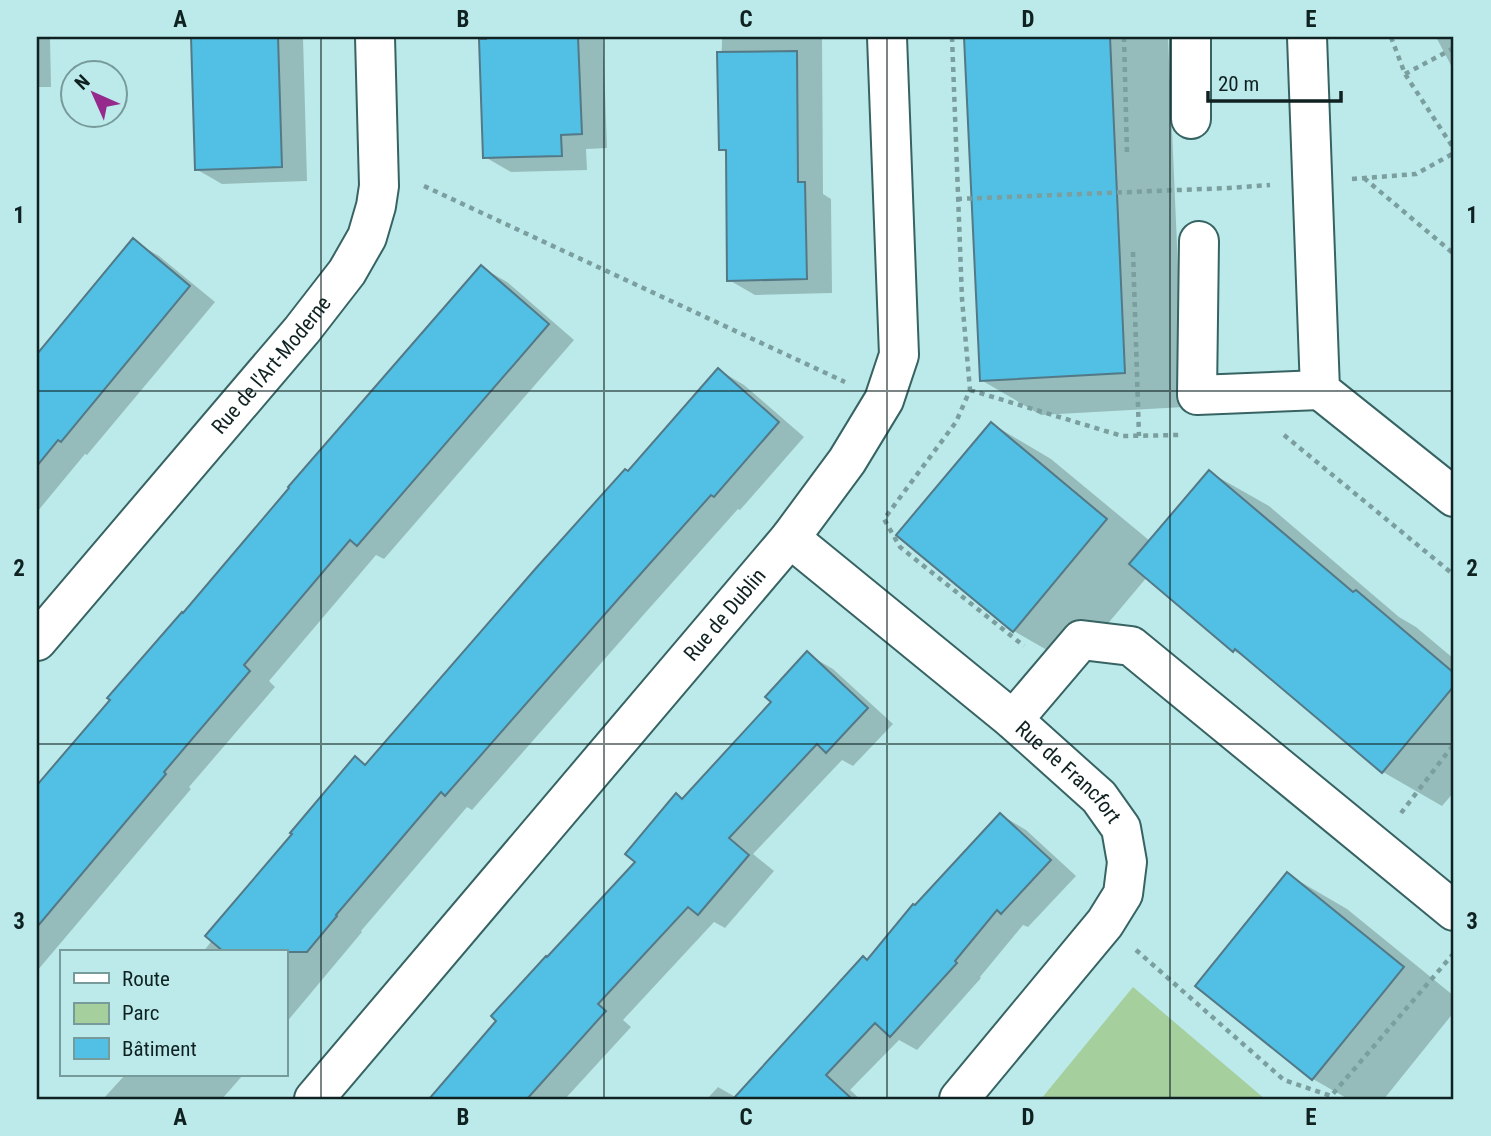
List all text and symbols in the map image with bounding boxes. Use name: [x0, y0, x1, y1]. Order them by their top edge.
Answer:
text: A: [173, 6, 187, 33]
text: B: [457, 6, 469, 33]
text: C: [739, 6, 753, 33]
text: D: [1022, 6, 1035, 33]
text: E: [1305, 6, 1317, 33]
north arrow: [60, 60, 130, 130]
scale bar: [1208, 60, 1340, 104]
text: N: [70, 70, 95, 95]
text: 20 m: [1218, 72, 1259, 96]
text: 1: [13, 202, 25, 229]
text: 1: [1466, 202, 1478, 229]
street label: Rue de l'Art-Moderne: [207, 291, 336, 439]
text: 2: [13, 555, 25, 582]
text: 2: [1466, 555, 1478, 582]
street label: Rue de Dublin: [679, 564, 771, 666]
street label: Rue de Francfort: [1011, 716, 1126, 828]
text: 3: [13, 908, 25, 935]
text: 3: [1466, 908, 1478, 935]
legend: [60, 950, 287, 1076]
text: Route: [122, 967, 170, 991]
text: Parc: [122, 1001, 160, 1025]
text: Bâtiment: [122, 1037, 197, 1061]
text: A: [173, 1104, 187, 1131]
text: B: [457, 1104, 469, 1131]
text: C: [739, 1104, 753, 1131]
text: D: [1022, 1104, 1035, 1131]
text: E: [1305, 1104, 1317, 1131]

